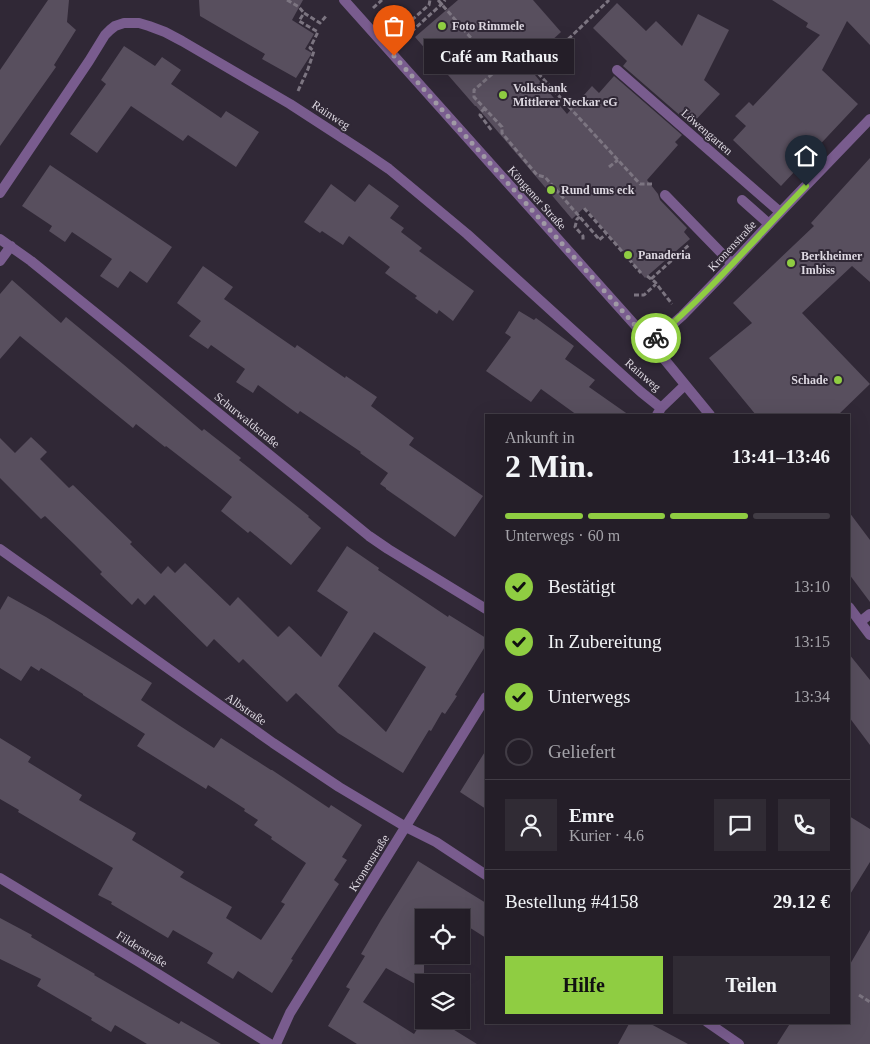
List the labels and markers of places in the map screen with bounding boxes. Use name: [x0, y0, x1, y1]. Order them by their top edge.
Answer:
pin: [373, 5, 415, 56]
place label: Foto Rimmele: [452, 19, 525, 33]
marker: Foto Rimmele: [436, 20, 448, 32]
callout: Café am Rathaus: [424, 38, 574, 74]
place label: Volksbank Mittlerer Neckar eG: [513, 81, 618, 109]
marker: Volksbank Mittlerer Neckar eG: [497, 89, 509, 101]
pin: [785, 135, 827, 186]
place label: Rund ums eck: [561, 183, 635, 197]
marker: Rund ums eck: [545, 184, 557, 196]
place label: Panaderia: [638, 248, 691, 262]
marker: Panaderia: [622, 249, 634, 261]
place label: Berkheimer Imbiss: [801, 249, 863, 277]
marker: Berkheimer Imbiss: [785, 257, 797, 269]
place label: Schade: [791, 373, 829, 387]
marker: Schade: [832, 374, 844, 386]

